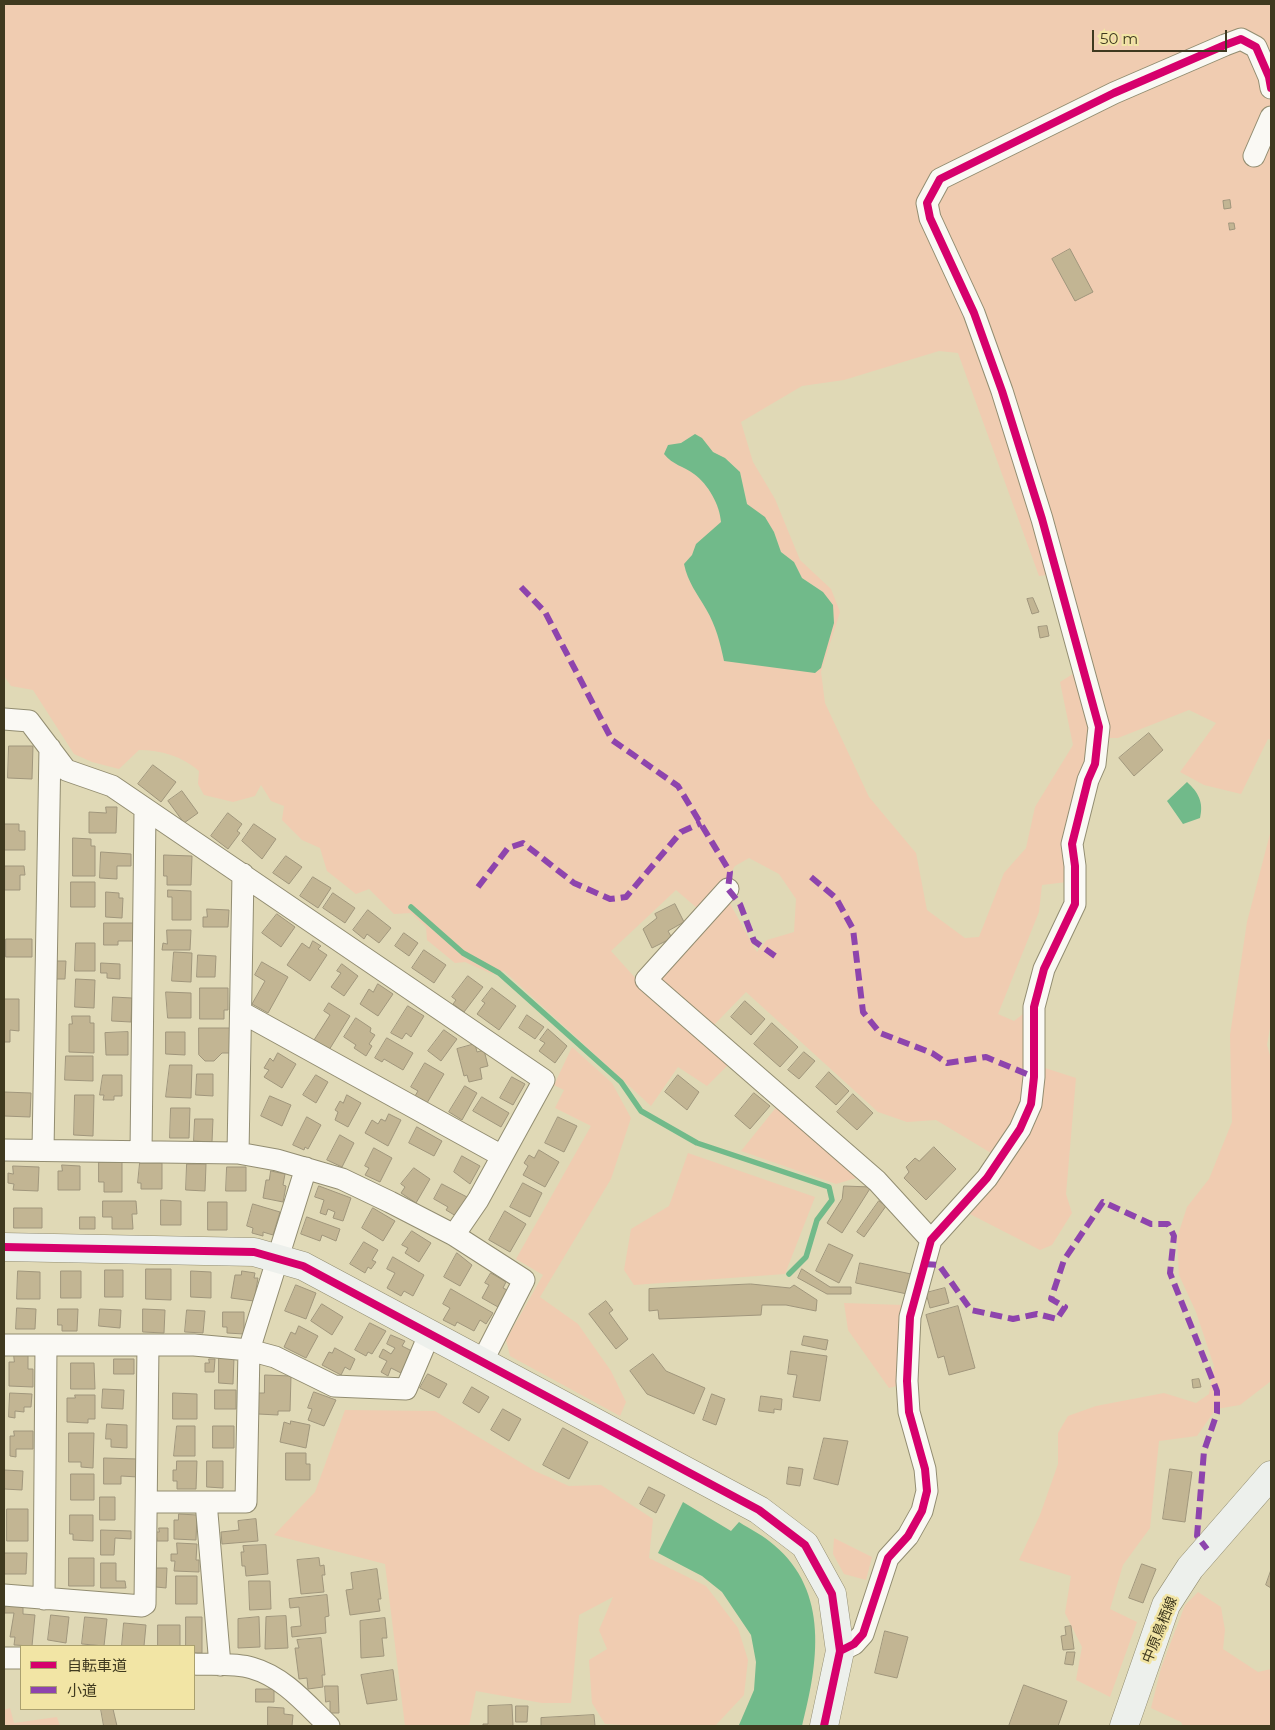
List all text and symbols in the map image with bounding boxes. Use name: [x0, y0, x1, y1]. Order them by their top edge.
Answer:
scale bar: [1095, 20, 1230, 52]
text: 50 m: [1100, 29, 1138, 48]
street label: 中原鳥栖線: [1139, 1594, 1181, 1666]
legend: [20, 1645, 195, 1710]
text: 自転車道: [67, 1656, 127, 1675]
text: 小道: [67, 1681, 97, 1700]

